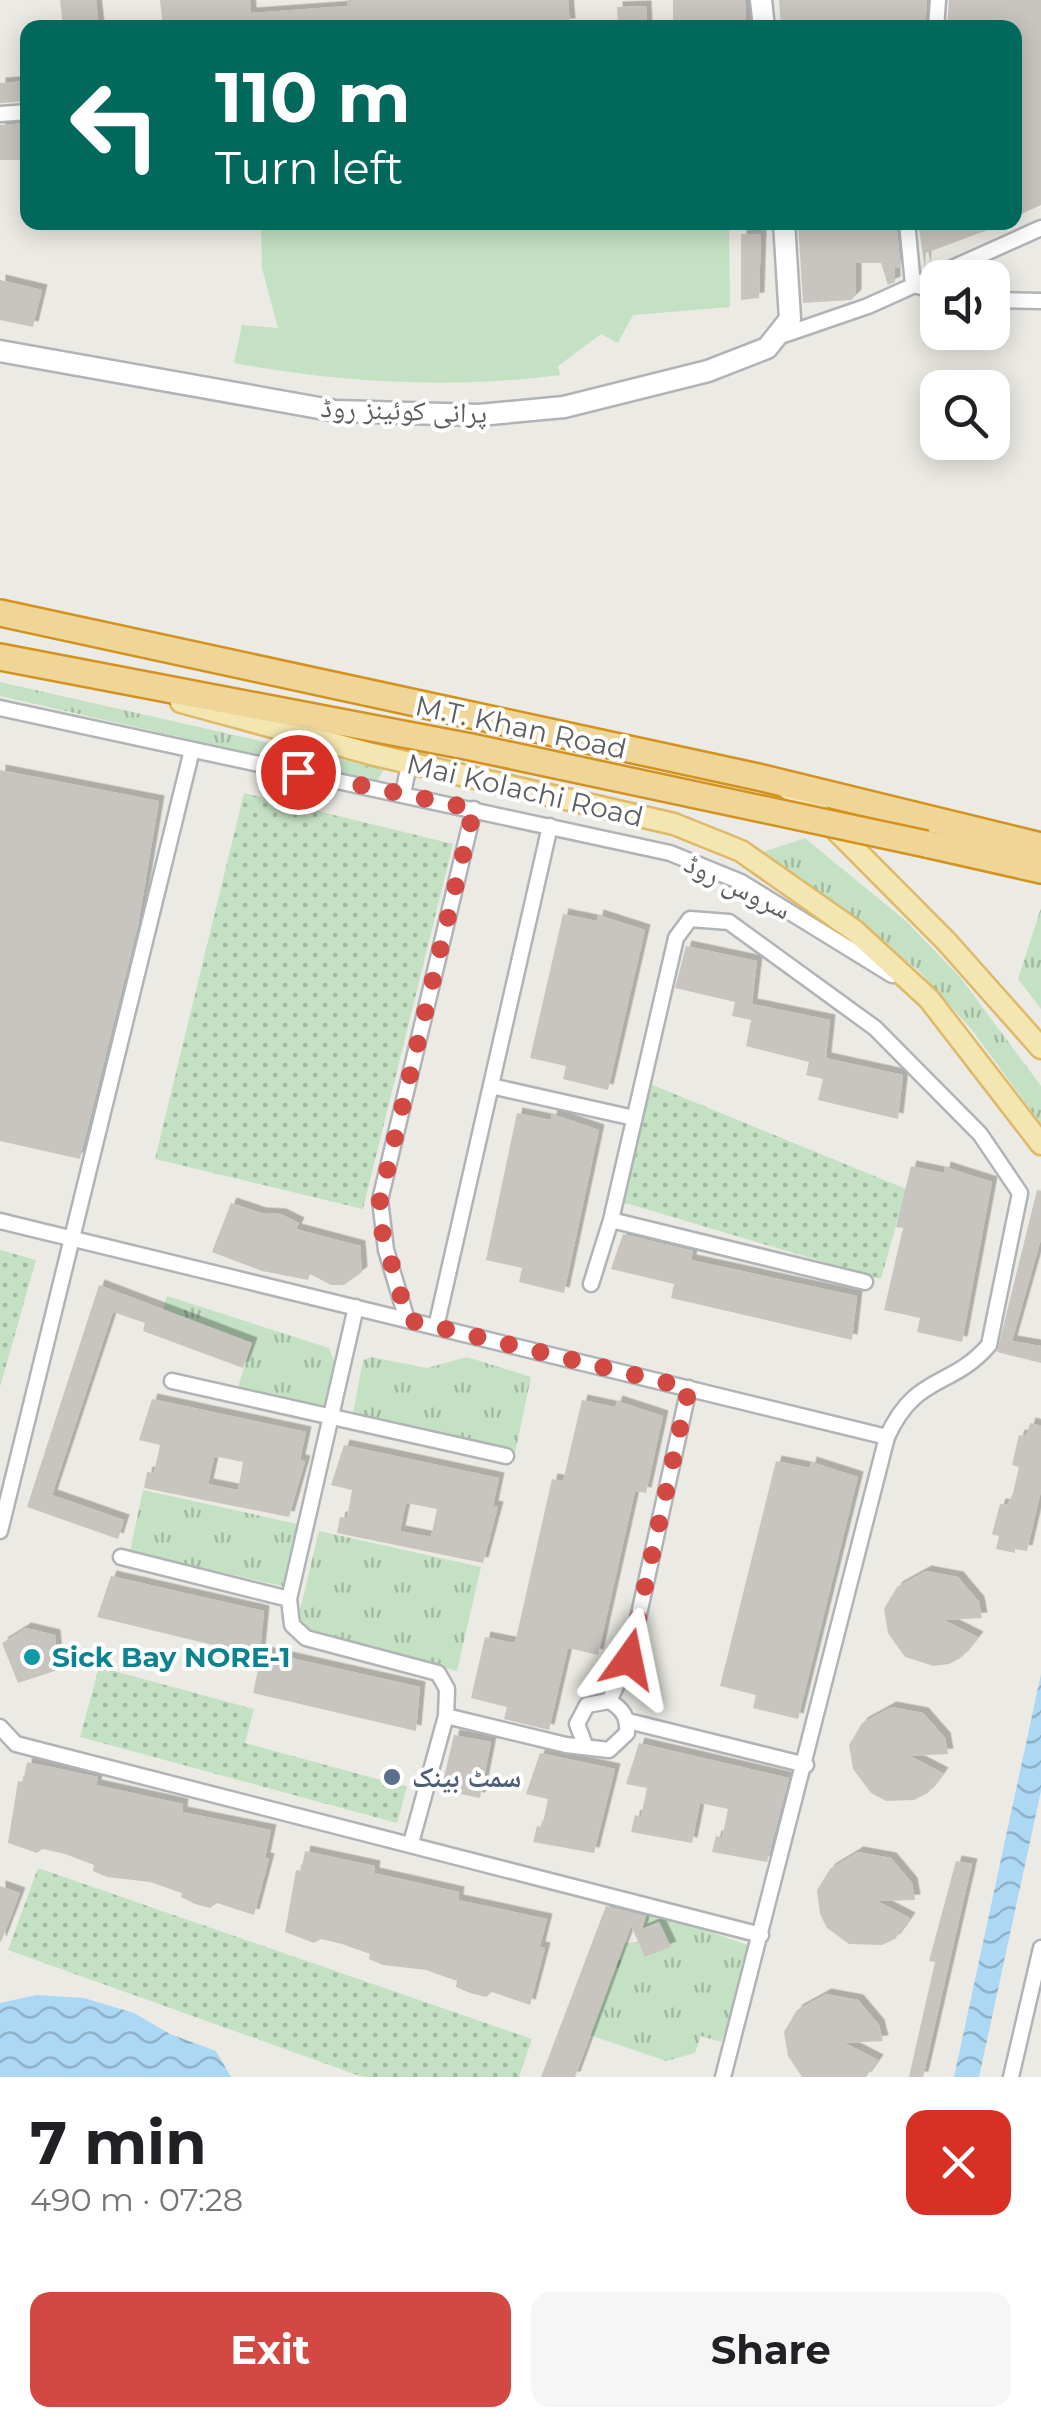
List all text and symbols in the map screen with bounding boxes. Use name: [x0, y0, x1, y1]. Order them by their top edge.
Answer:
text: 110 m: [215, 54, 411, 140]
icon: left: [50, 60, 180, 190]
text: Turn left: [215, 140, 403, 195]
map controls: [920, 260, 1010, 460]
button: sound: [920, 260, 1010, 350]
button: search: [920, 370, 1010, 460]
street label: پرانی کوئینز روڈ: [320, 390, 488, 431]
street label: M.T. Khan Road: [412, 688, 630, 766]
pin: [256, 730, 341, 815]
icon: arrive: [271, 745, 326, 800]
street label: Mai Kolachi Road: [404, 746, 646, 834]
street label: سروس روڈ: [679, 846, 797, 927]
position arrow: [577, 1607, 681, 1711]
place label: Sick Bay NORE-1: [52, 1640, 290, 1674]
marker: Sick Bay NORE-1: [21, 1646, 43, 1668]
place label: سمٹ بینک: [412, 1760, 521, 1794]
marker: سمٹ بینک: [381, 1766, 403, 1788]
text: 7 min: [30, 2106, 207, 2179]
button: close: [906, 2110, 1011, 2215]
text: 490 m · 07:28: [30, 2180, 243, 2219]
button: Exit: [30, 2292, 511, 2407]
button: Share: [531, 2292, 1011, 2407]

